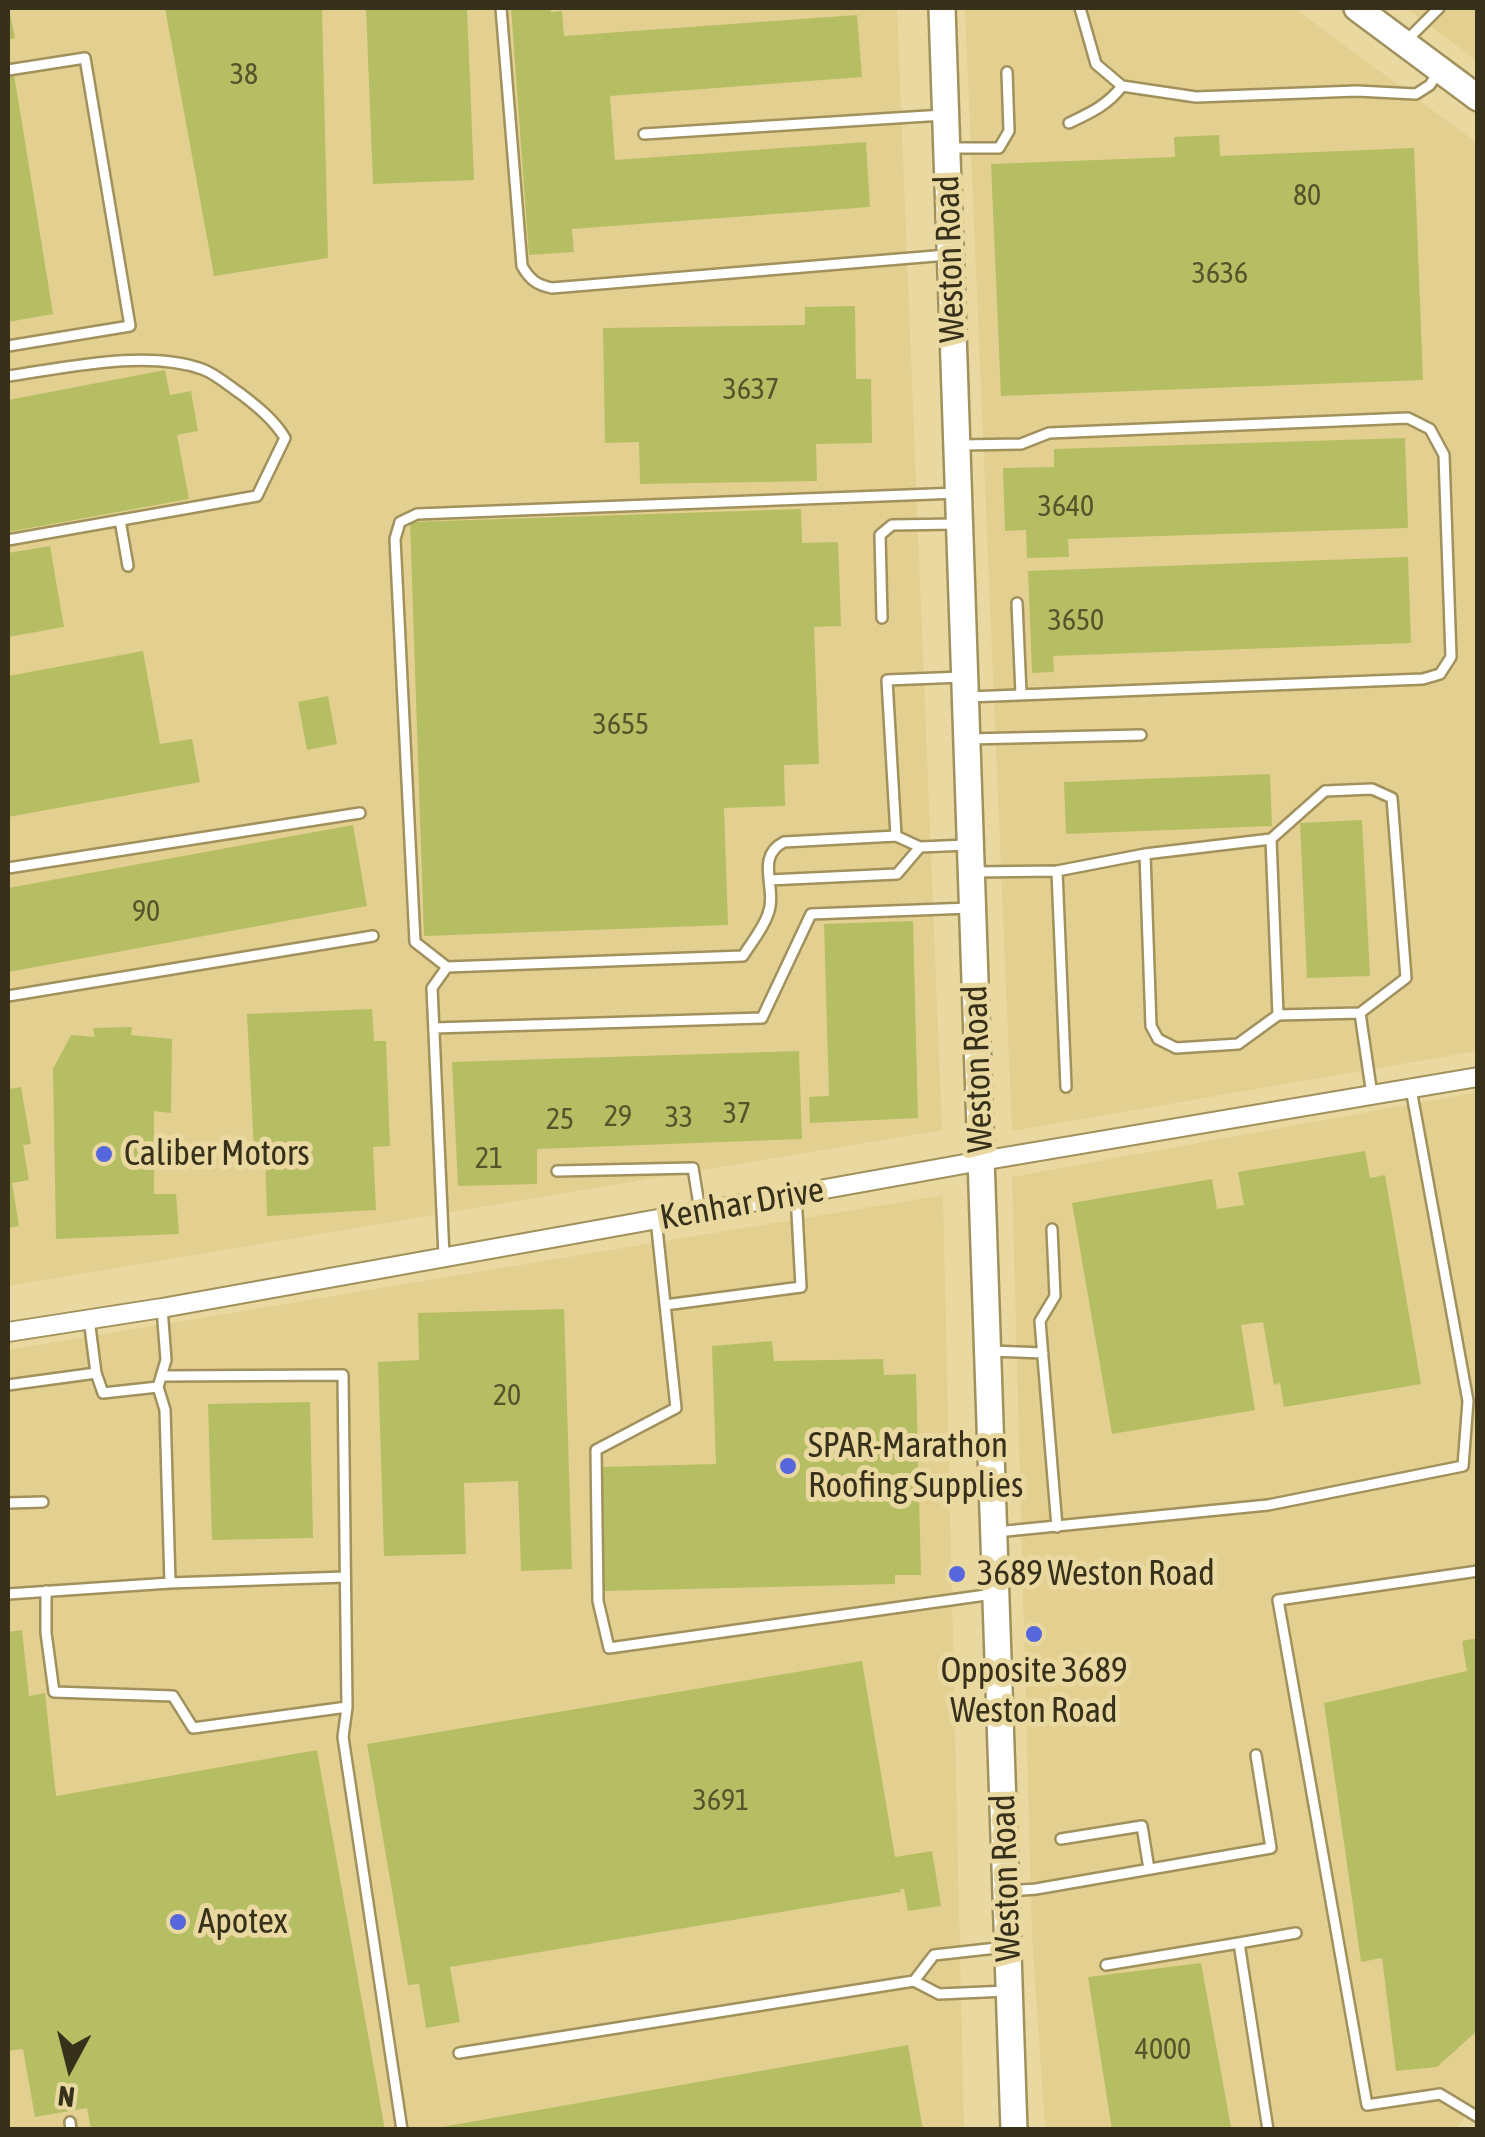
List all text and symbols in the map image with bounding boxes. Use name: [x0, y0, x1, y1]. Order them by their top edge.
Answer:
house number: 38: [230, 57, 258, 93]
street label: Weston Road: [926, 175, 974, 343]
house number: 80: [1293, 178, 1321, 214]
house number: 3636: [1192, 256, 1248, 292]
house number: 3637: [723, 372, 779, 408]
house number: 3640: [1038, 489, 1094, 525]
house number: 3650: [1048, 603, 1104, 639]
house number: 3655: [593, 707, 649, 743]
house number: 90: [132, 894, 160, 930]
street label: Weston Road: [954, 985, 1002, 1153]
house number: 37: [723, 1096, 751, 1132]
house number: 29: [604, 1099, 632, 1135]
house number: 33: [665, 1100, 693, 1136]
house number: 25: [546, 1102, 574, 1138]
place label: Caliber Motors: [124, 1133, 310, 1175]
house number: 21: [475, 1141, 503, 1177]
marker: Caliber Motors: [93, 1143, 115, 1165]
street label: Kenhar Drive: [657, 1169, 827, 1239]
house number: 20: [493, 1378, 521, 1414]
place label: SPAR-Marathon Roofing Supplies: [808, 1425, 1023, 1507]
marker: SPAR-Marathon Roofing Supplies: [777, 1455, 799, 1477]
place label: 3689 Weston Road: [977, 1553, 1215, 1595]
marker: 3689 Weston Road: [946, 1563, 968, 1585]
marker: Opposite 3689 Weston Road: [1023, 1623, 1045, 1645]
place label: Opposite 3689 Weston Road: [941, 1650, 1127, 1732]
house number: 3691: [693, 1783, 749, 1819]
street label: Weston Road: [982, 1794, 1030, 1962]
place label: Apotex: [198, 1901, 288, 1943]
marker: Apotex: [167, 1911, 189, 1933]
north arrow: [20, 2017, 120, 2117]
house number: 4000: [1135, 2032, 1191, 2068]
text: N: [56, 2080, 76, 2114]

